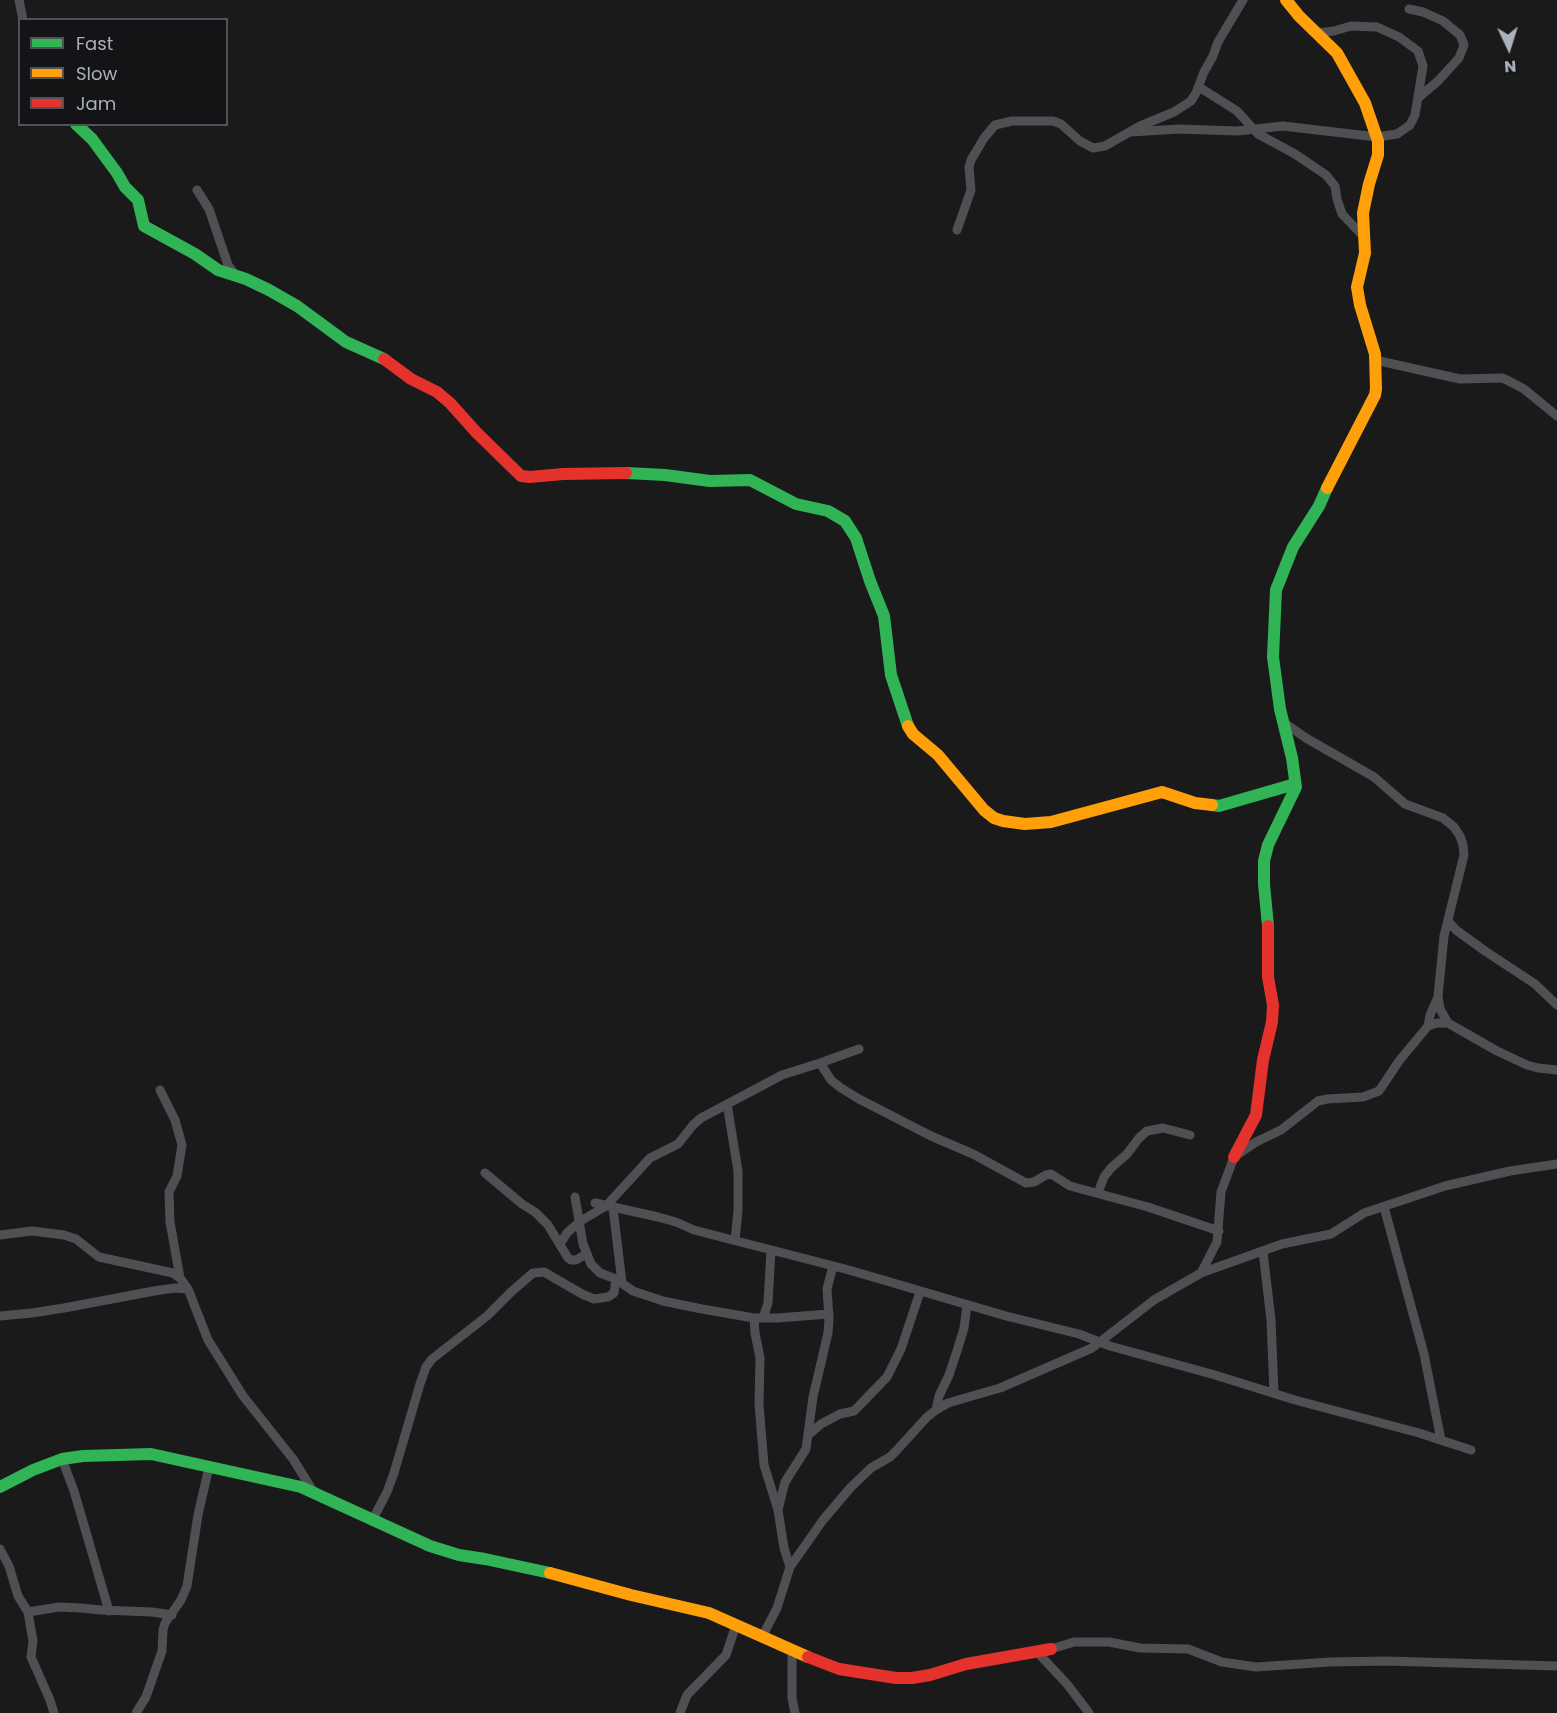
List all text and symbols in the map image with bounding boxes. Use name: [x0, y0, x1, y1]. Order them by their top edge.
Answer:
legend: [18, 18, 228, 126]
north arrow: [1479, 18, 1539, 78]
text: Fast: [76, 31, 113, 56]
text: N: [1503, 55, 1517, 78]
text: Slow: [76, 61, 117, 86]
text: Jam: [76, 91, 116, 116]

